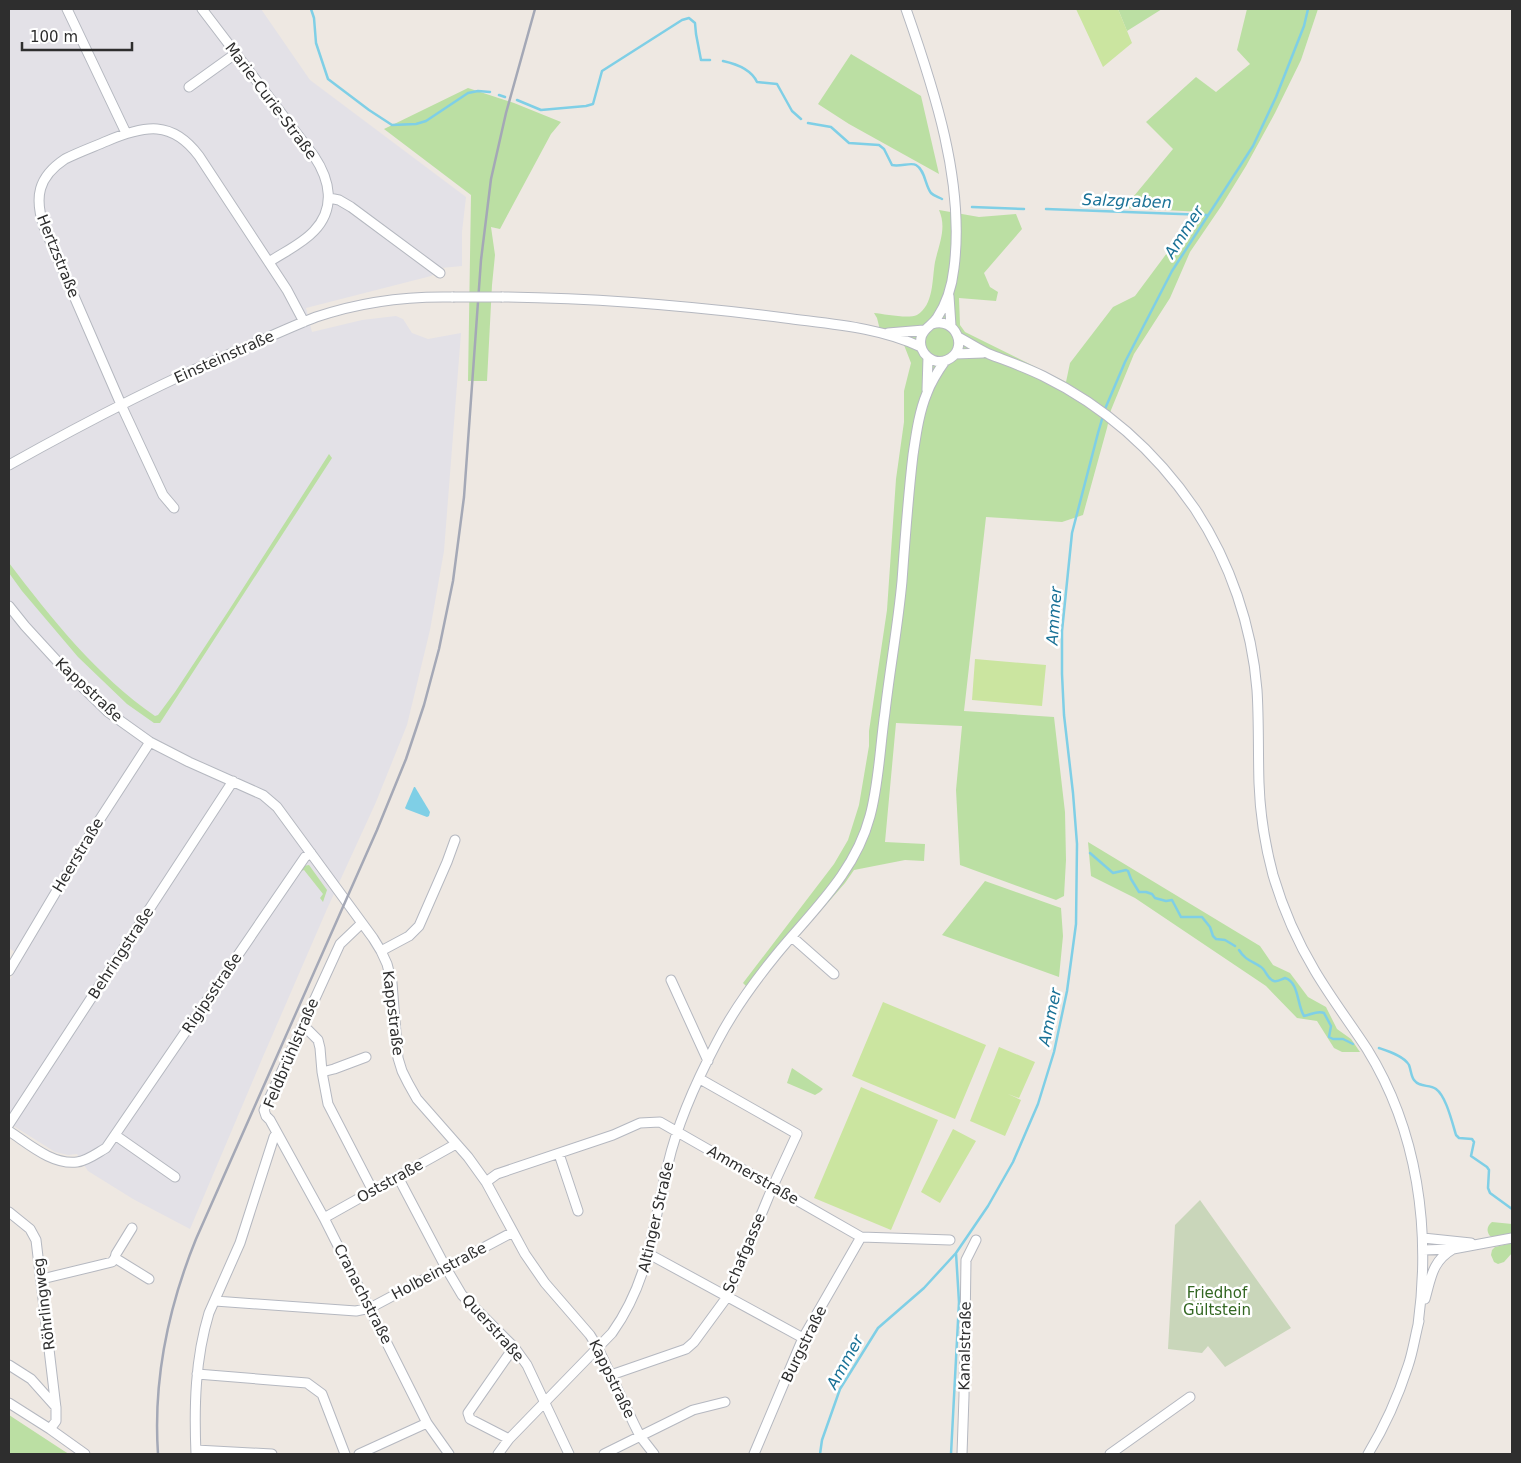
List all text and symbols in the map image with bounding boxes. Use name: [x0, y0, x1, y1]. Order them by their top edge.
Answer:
scale bar: [22, 20, 132, 52]
text: 100 m: [30, 28, 78, 46]
street label: Marie-Curie-Straße: [221, 39, 321, 163]
water label: Salzgraben: [1082, 190, 1172, 212]
water label: Ammer: [1160, 201, 1209, 263]
street label: Hertzstraße: [33, 212, 83, 300]
street label: Einsteinstraße: [171, 327, 277, 387]
water label: Ammer: [1042, 585, 1066, 647]
street label: Kappstraße: [52, 654, 126, 726]
street label: Heerstraße: [49, 815, 107, 895]
street label: Behringstraße: [85, 904, 157, 1002]
street label: Rigipsstraße: [178, 949, 246, 1037]
street label: Kappstraße: [379, 969, 407, 1057]
water label: Ammer: [1034, 985, 1066, 1049]
street label: Feldbrühlstraße: [260, 995, 322, 1111]
street label: Ammerstraße: [704, 1142, 802, 1208]
street label: Oststraße: [354, 1155, 426, 1207]
street label: Altinger Straße: [635, 1160, 677, 1274]
street label: Schafgasse: [719, 1210, 769, 1296]
street label: Holbeinstraße: [389, 1238, 489, 1304]
street label: Cranachstraße: [330, 1241, 396, 1347]
street label: Röhrlingweg: [29, 1257, 59, 1351]
park label: Friedhof Gültstein: [1183, 1284, 1251, 1319]
street label: Querstraße: [458, 1291, 528, 1365]
street label: Kanalstraße: [955, 1301, 975, 1391]
street label: Burgstraße: [778, 1303, 830, 1385]
water label: Ammer: [822, 1331, 868, 1393]
street label: Kappstraße: [585, 1337, 639, 1421]

